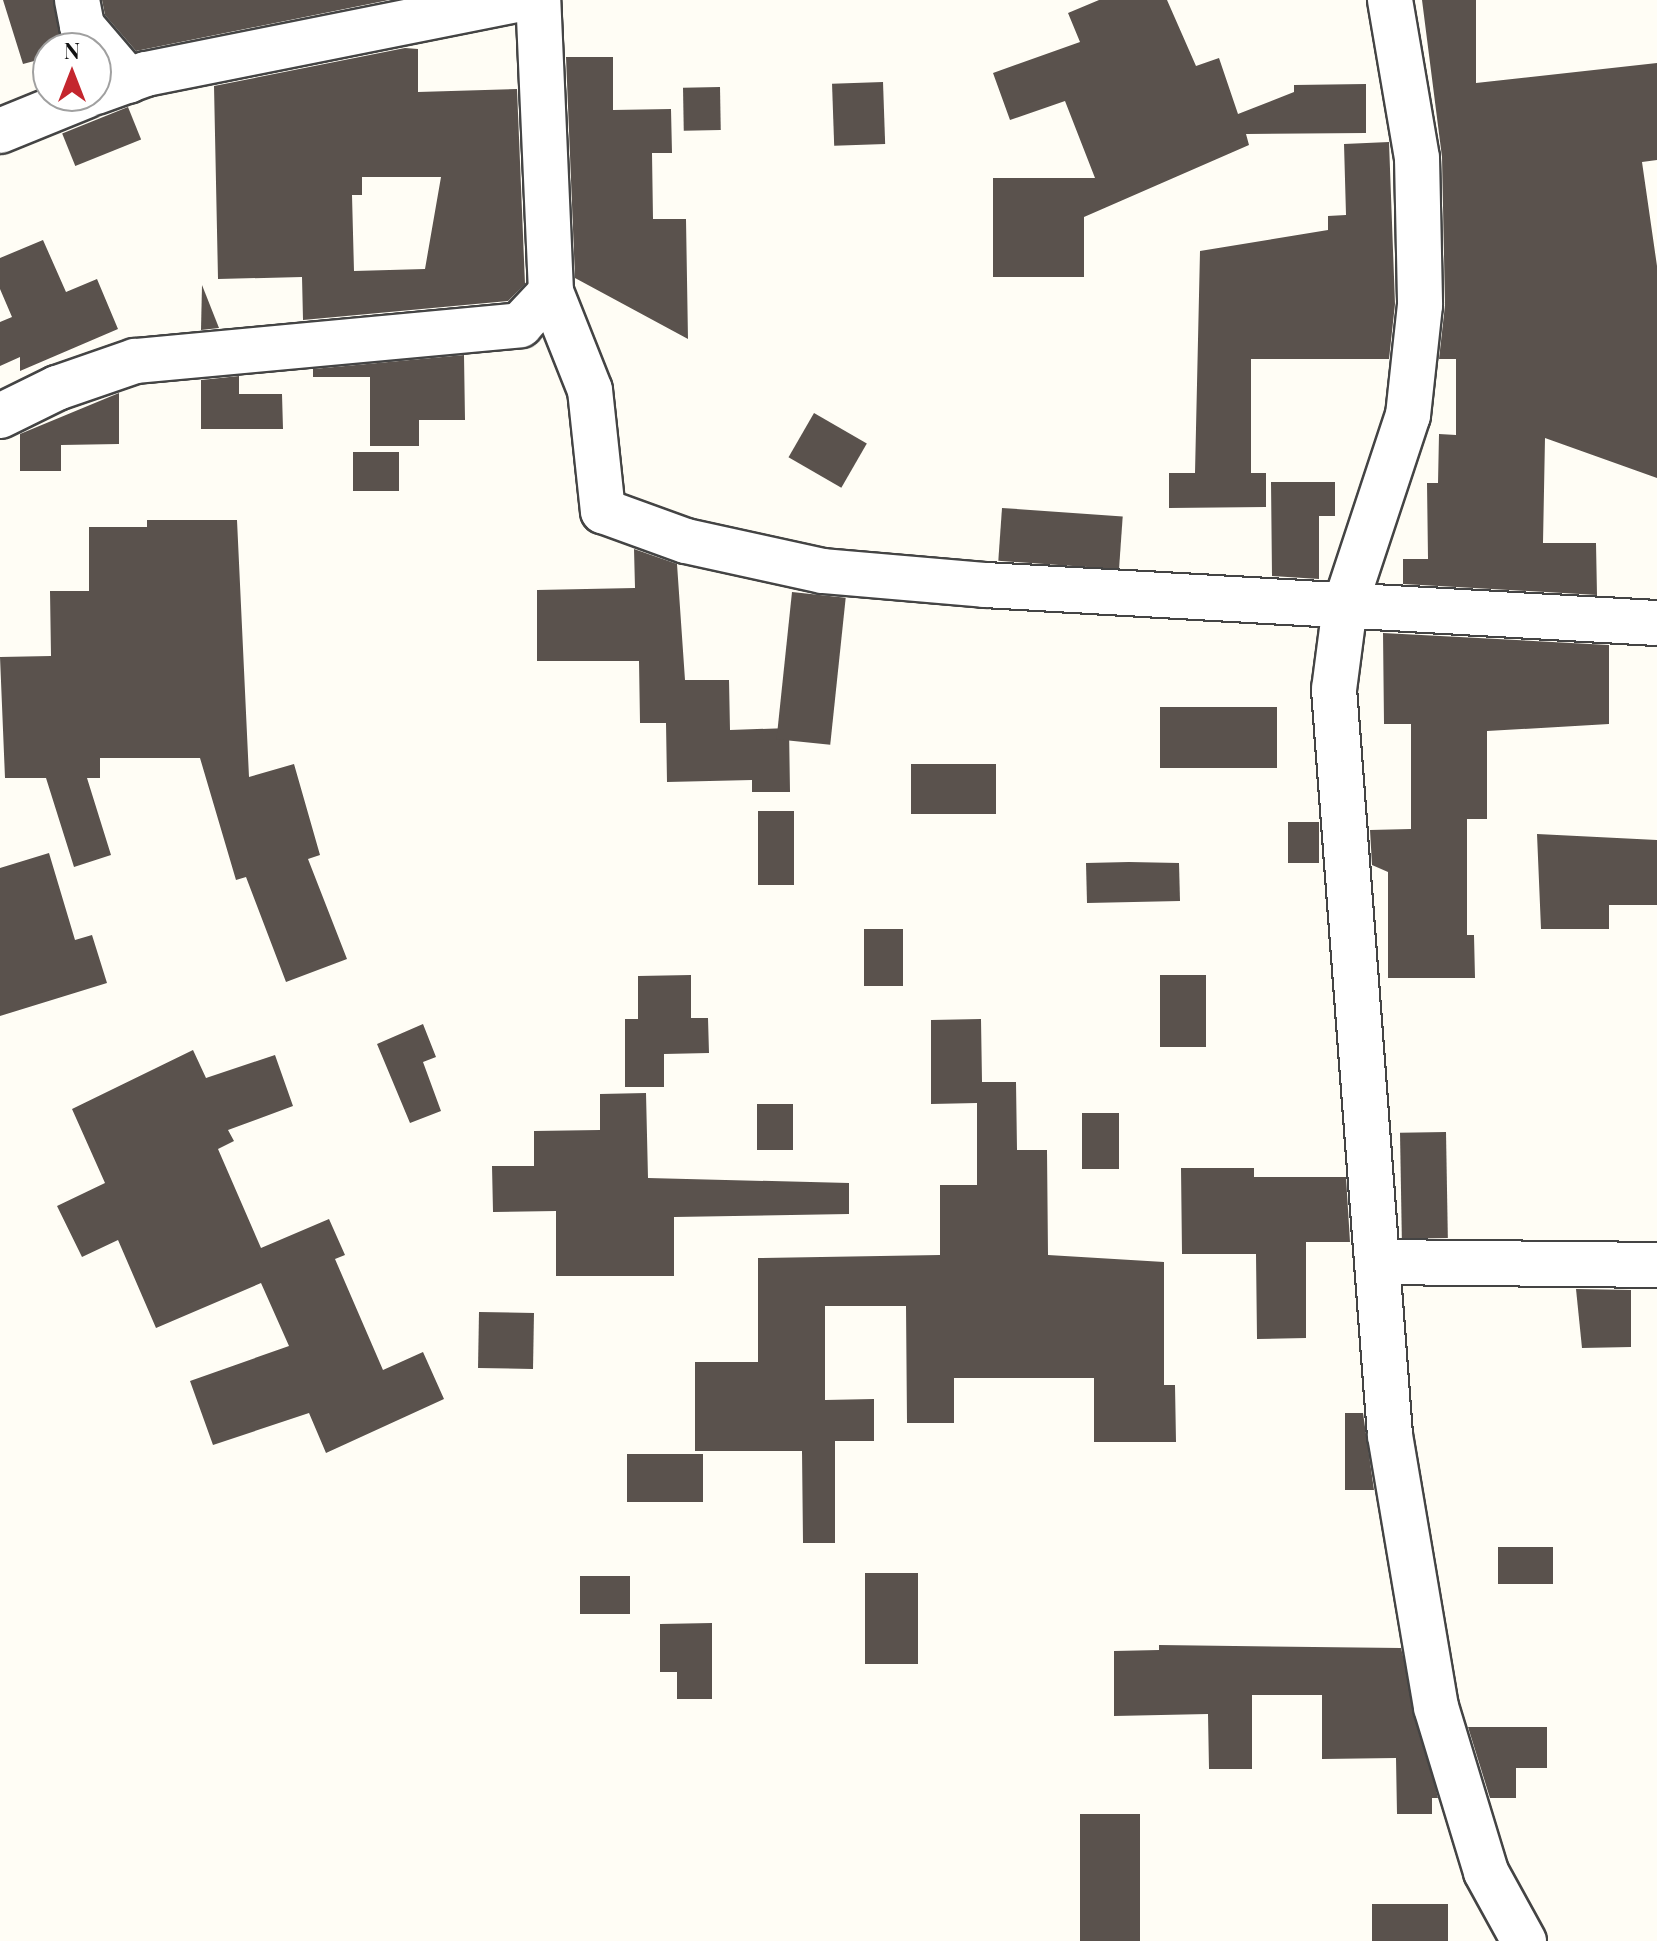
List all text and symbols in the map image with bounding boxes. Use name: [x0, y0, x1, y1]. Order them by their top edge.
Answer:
north arrow: [32, 32, 112, 112]
text: N: [64, 35, 80, 65]

